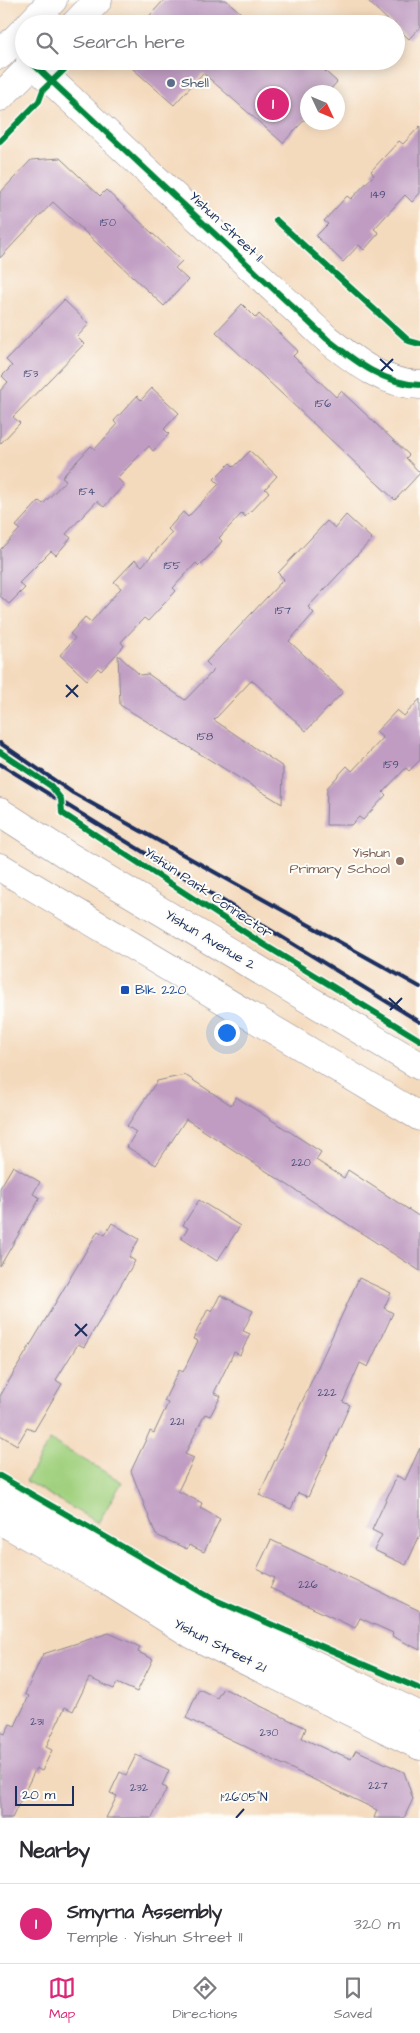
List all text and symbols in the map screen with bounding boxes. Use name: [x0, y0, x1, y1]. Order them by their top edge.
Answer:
search box: [15, 15, 405, 70]
icon: search: [33, 29, 61, 57]
text: Search here: [73, 29, 185, 56]
place label: Shell: [181, 73, 209, 93]
marker: Shell: [165, 77, 177, 89]
pin: 1: [257, 85, 289, 123]
north arrow: [300, 85, 345, 130]
street label: Yishun Street 11: [184, 187, 268, 267]
house number: 149: [370, 187, 386, 202]
house number: 150: [100, 215, 116, 230]
house number: 153: [24, 366, 39, 381]
house number: 156: [315, 396, 331, 411]
house number: 154: [79, 484, 96, 499]
house number: 155: [164, 558, 181, 573]
house number: 157: [275, 603, 291, 618]
house number: 158: [197, 729, 213, 744]
house number: 159: [383, 757, 399, 772]
street label: Yishun Park Connector: [140, 843, 276, 944]
place label: Yishun Primary School: [289, 843, 390, 879]
marker: Yishun Primary School: [394, 855, 406, 867]
street label: Yishun Avenue 2: [161, 905, 259, 975]
place label: Blk 220: [135, 980, 186, 1000]
marker: Blk 220: [119, 984, 131, 996]
your location: [214, 1020, 240, 1046]
house number: 220: [291, 1155, 311, 1170]
house number: 222: [318, 1385, 337, 1400]
house number: 221: [170, 1414, 185, 1429]
house number: 226: [298, 1577, 318, 1592]
street label: Yishun Street 21: [170, 1614, 270, 1678]
house number: 231: [30, 1714, 44, 1729]
house number: 230: [260, 1725, 278, 1740]
house number: 227: [368, 1778, 388, 1793]
house number: 232: [130, 1780, 149, 1795]
scale bar: [15, 1783, 74, 1806]
text: 20 m: [22, 1785, 55, 1805]
text: 1°26'05"N: [221, 1789, 268, 1806]
text: Nearby: [20, 1836, 90, 1865]
text: Smyrna Assembly: [67, 1899, 222, 1926]
text: 1: [35, 1913, 37, 1935]
text: 320 m: [354, 1913, 400, 1935]
text: Temple · Yishun Street 11: [67, 1926, 243, 1948]
tab: Map: [48, 1974, 76, 2024]
tab: Directions: [172, 1974, 237, 2024]
tab: Saved: [334, 1974, 372, 2024]

